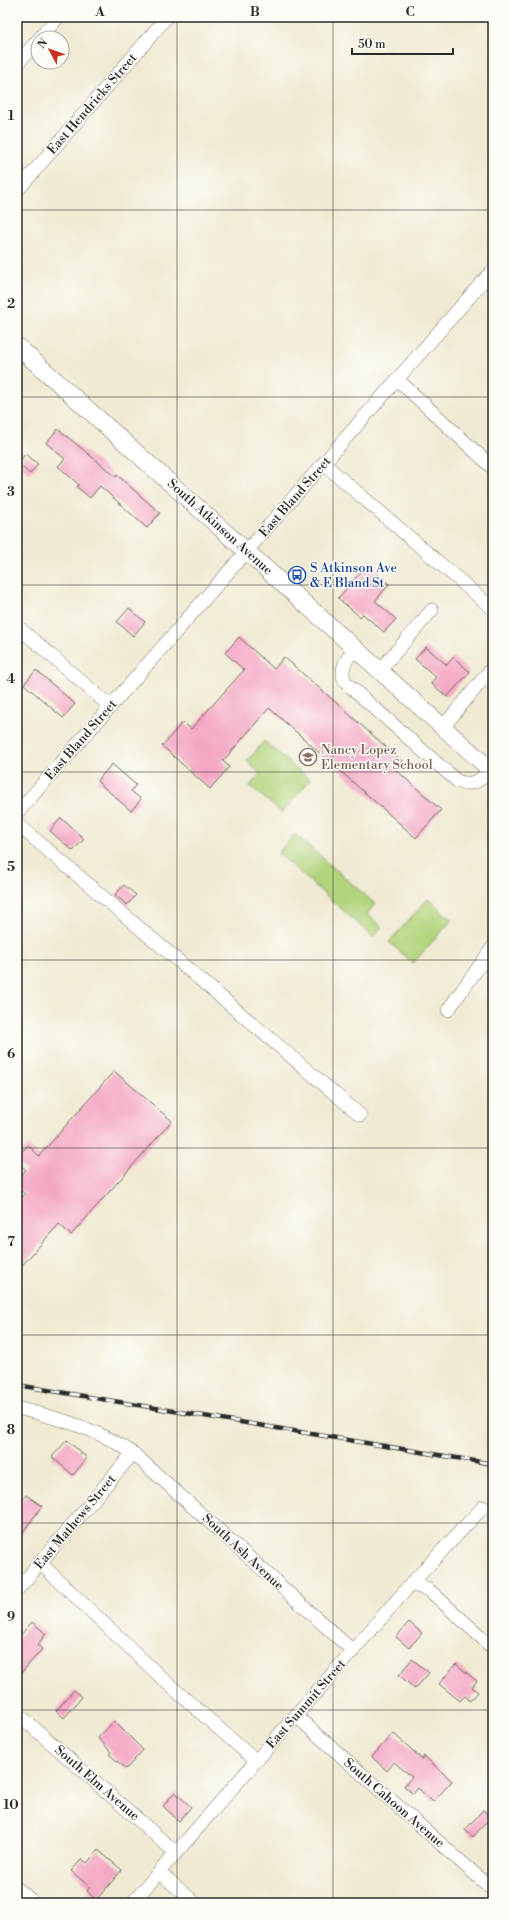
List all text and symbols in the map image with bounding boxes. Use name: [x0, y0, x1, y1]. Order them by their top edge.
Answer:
text: A: [94, 4, 105, 20]
text: B: [250, 4, 260, 20]
text: C: [405, 4, 415, 20]
north arrow: [30, 30, 70, 70]
scale bar: [352, 30, 453, 56]
text: N: [35, 36, 52, 52]
text: 50 m: [358, 37, 386, 52]
street label: East Hendricks Street: [44, 50, 140, 158]
text: 1: [8, 108, 15, 124]
text: 2: [7, 296, 15, 312]
street label: East Bland Street: [256, 453, 335, 540]
street label: South Atkinson Avenue: [164, 476, 276, 579]
text: 3: [7, 484, 15, 500]
place label: S Atkinson Ave & E Bland St: [310, 560, 397, 591]
bus stop icon: S Atkinson Ave & E Bland St: [287, 565, 307, 585]
text: 4: [7, 671, 16, 687]
street label: East Bland Street: [42, 696, 121, 783]
place label: Nancy Lopez Elementary School: [321, 742, 433, 773]
school or university icon: Nancy Lopez Elementary School: [298, 747, 318, 767]
text: 5: [7, 859, 15, 875]
text: 6: [7, 1046, 15, 1062]
text: 7: [7, 1234, 15, 1250]
text: 8: [7, 1422, 15, 1438]
street label: East Mathews Street: [31, 1471, 119, 1573]
street label: South Ash Avenue: [199, 1510, 287, 1594]
text: 9: [7, 1609, 15, 1625]
street label: East Summit Street: [263, 1656, 349, 1752]
street label: South Elm Avenue: [51, 1742, 143, 1824]
street label: South Cahoon Avenue: [340, 1755, 448, 1851]
text: 10: [3, 1797, 19, 1813]

